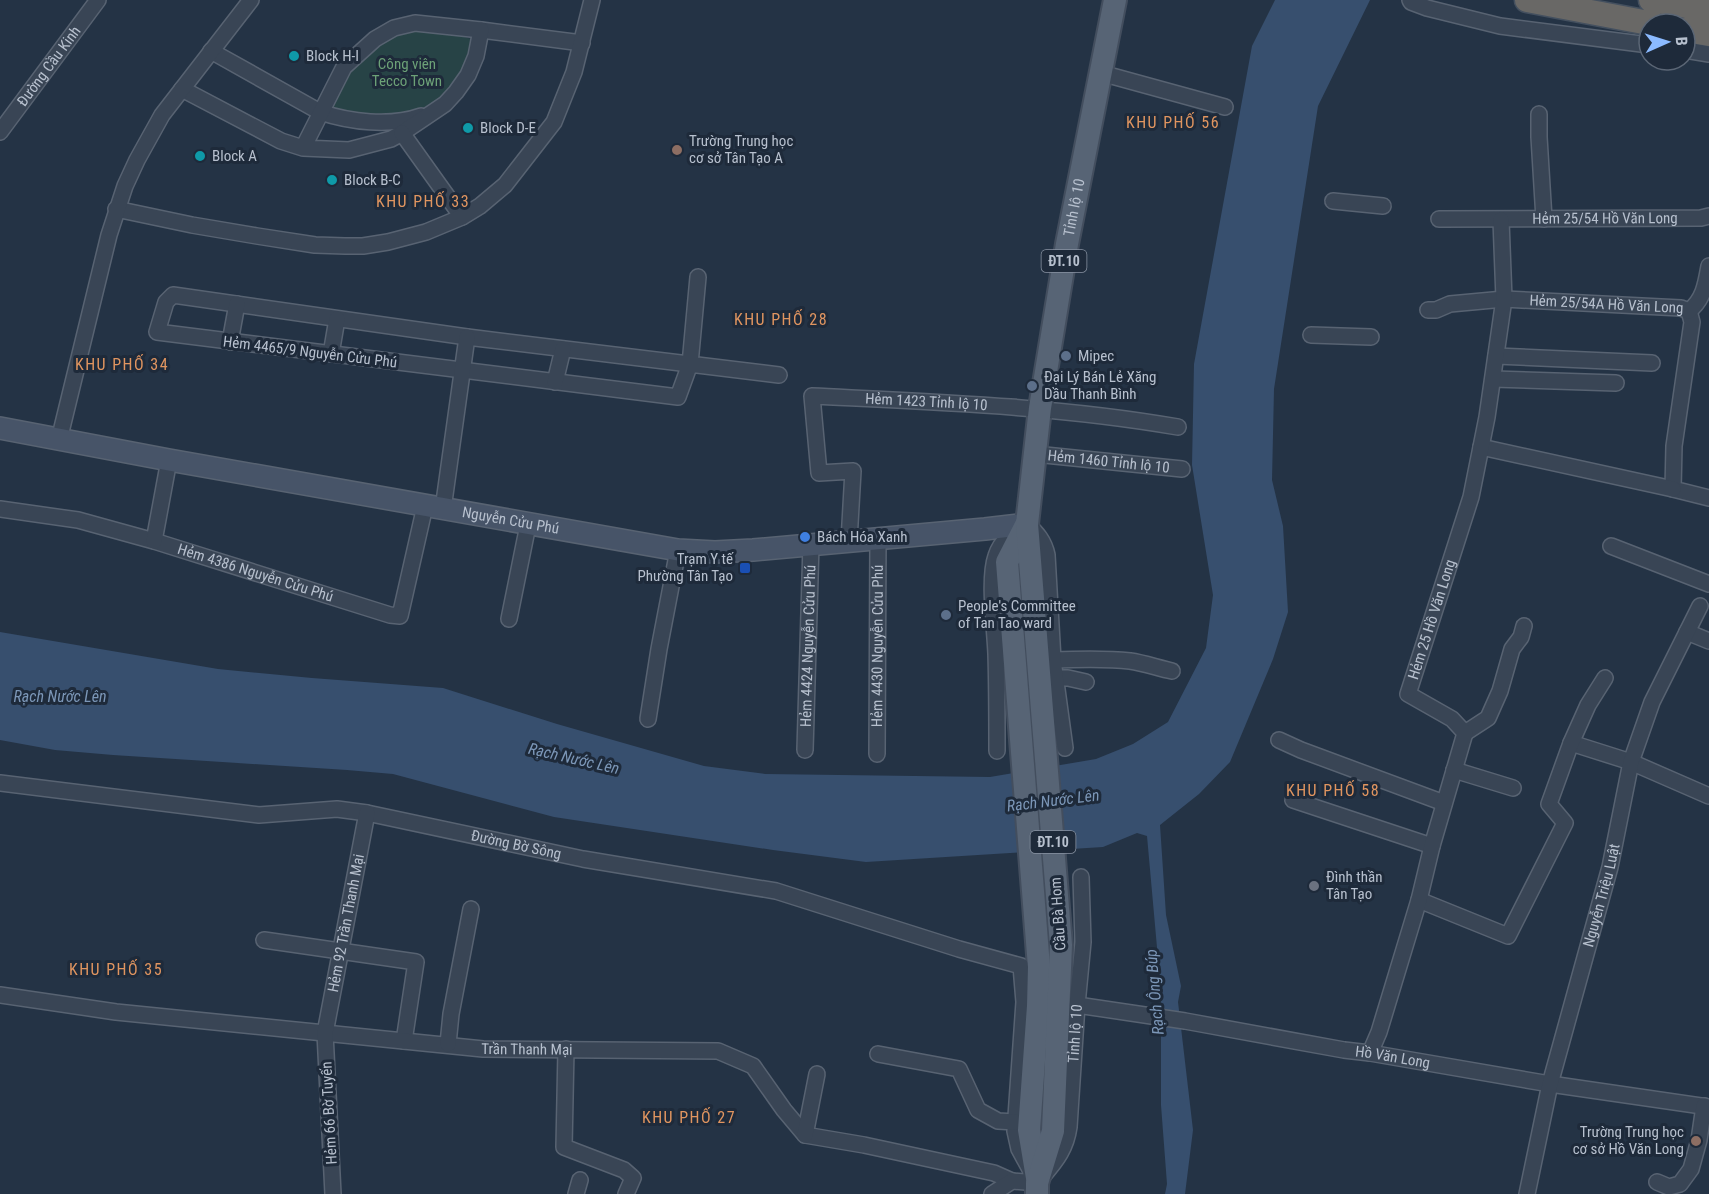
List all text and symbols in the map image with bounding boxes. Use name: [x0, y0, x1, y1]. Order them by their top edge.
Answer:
north arrow: [1637, 12, 1697, 72]
street label: Đường Cầu Kinh: [13, 23, 85, 110]
text: B: [1672, 36, 1691, 46]
place label: Block H-I: [306, 47, 359, 65]
marker: Block H-I: [287, 49, 301, 63]
park label: Công viên Tecco Town: [372, 55, 442, 90]
district label: KHU PHỐ 56: [1126, 111, 1220, 132]
place label: Block D-E: [480, 119, 536, 137]
marker: Block D-E: [461, 121, 475, 135]
place label: Trường Trung học cơ sở Tân Tạo A: [689, 132, 793, 167]
marker: Trường Trung học cơ sở Tân Tạo A: [670, 143, 684, 157]
place label: Block A: [212, 147, 257, 165]
marker: Block A: [193, 149, 207, 163]
place label: Block B-C: [344, 171, 401, 189]
marker: Block B-C: [325, 173, 339, 187]
street label: Tỉnh lộ 10: [1060, 177, 1089, 238]
district label: KHU PHỐ 33: [376, 190, 470, 211]
street label: Hẻm 25/54 Hồ Văn Long: [1532, 209, 1678, 228]
road number: ĐT.10: [1042, 250, 1086, 272]
street label: Hẻm 25/54A Hồ Văn Long: [1529, 291, 1684, 317]
district label: KHU PHỐ 28: [734, 308, 828, 329]
street label: Hẻm 4465/9 Nguyễn Cửu Phú: [222, 332, 398, 372]
place label: Mipec: [1078, 347, 1114, 365]
marker: Mipec: [1059, 349, 1073, 363]
district label: KHU PHỐ 34: [75, 353, 169, 374]
place label: Đại Lý Bán Lẻ Xăng Dầu Thanh Bình: [1044, 368, 1157, 403]
marker: Đại Lý Bán Lẻ Xăng Dầu Thanh Bình: [1025, 379, 1039, 393]
street label: Hẻm 1423 Tỉnh lộ 10: [865, 390, 988, 414]
street label: Hẻm 1460 Tỉnh lộ 10: [1047, 446, 1170, 477]
street label: Nguyễn Cửu Phú: [461, 503, 561, 538]
place label: Bách Hóa Xanh: [817, 528, 907, 546]
marker: Bách Hóa Xanh: [798, 530, 812, 544]
street label: Hẻm 4386 Nguyễn Cửu Phú: [175, 540, 336, 606]
place label: Trạm Y tế Phường Tân Tạo: [638, 550, 734, 585]
street label: Hẻm 25 Hồ Văn Long: [1404, 557, 1459, 682]
marker: Trạm Y tế Phường Tân Tạo: [738, 561, 752, 575]
street label: Hẻm 4424 Nguyễn Cửu Phú: [797, 565, 819, 727]
street label: Hẻm 4430 Nguyễn Cửu Phú: [868, 565, 887, 727]
place label: People's Committee of Tan Tao ward: [958, 597, 1076, 632]
marker: People's Committee of Tan Tao ward: [939, 608, 953, 622]
water label: Rạch Nước Lên: [14, 687, 106, 706]
water label: Rạch Nước Lên: [526, 739, 621, 778]
district label: KHU PHỐ 58: [1286, 779, 1380, 800]
water label: Rạch Nước Lên: [1006, 785, 1100, 816]
street label: Đường Bờ Sông: [469, 826, 563, 863]
road number: ĐT.10: [1030, 831, 1076, 853]
street label: Nguyễn Triệu Luật: [1579, 842, 1623, 949]
street label: Hẻm 92 Trần Thanh Mại: [324, 853, 368, 994]
place label: Đình thần Tân Tạo: [1326, 868, 1382, 903]
street label: Cầu Bà Hom: [1046, 877, 1070, 951]
marker: Đình thần Tân Tạo: [1307, 879, 1321, 893]
water label: Rạch Ông Búp: [1141, 948, 1168, 1035]
district label: KHU PHỐ 35: [69, 958, 163, 979]
street label: Tỉnh lộ 10: [1064, 1004, 1086, 1063]
street label: Trần Thanh Mại: [481, 1040, 573, 1059]
street label: Hồ Văn Long: [1354, 1042, 1431, 1072]
street label: Hẻm 66 Bờ Tuyến: [317, 1061, 341, 1165]
district label: KHU PHỐ 27: [642, 1106, 736, 1127]
place label: Trường Trung học cơ sở Hồ Văn Long: [1573, 1123, 1684, 1158]
marker: Trường Trung học cơ sở Hồ Văn Long: [1689, 1134, 1703, 1148]

